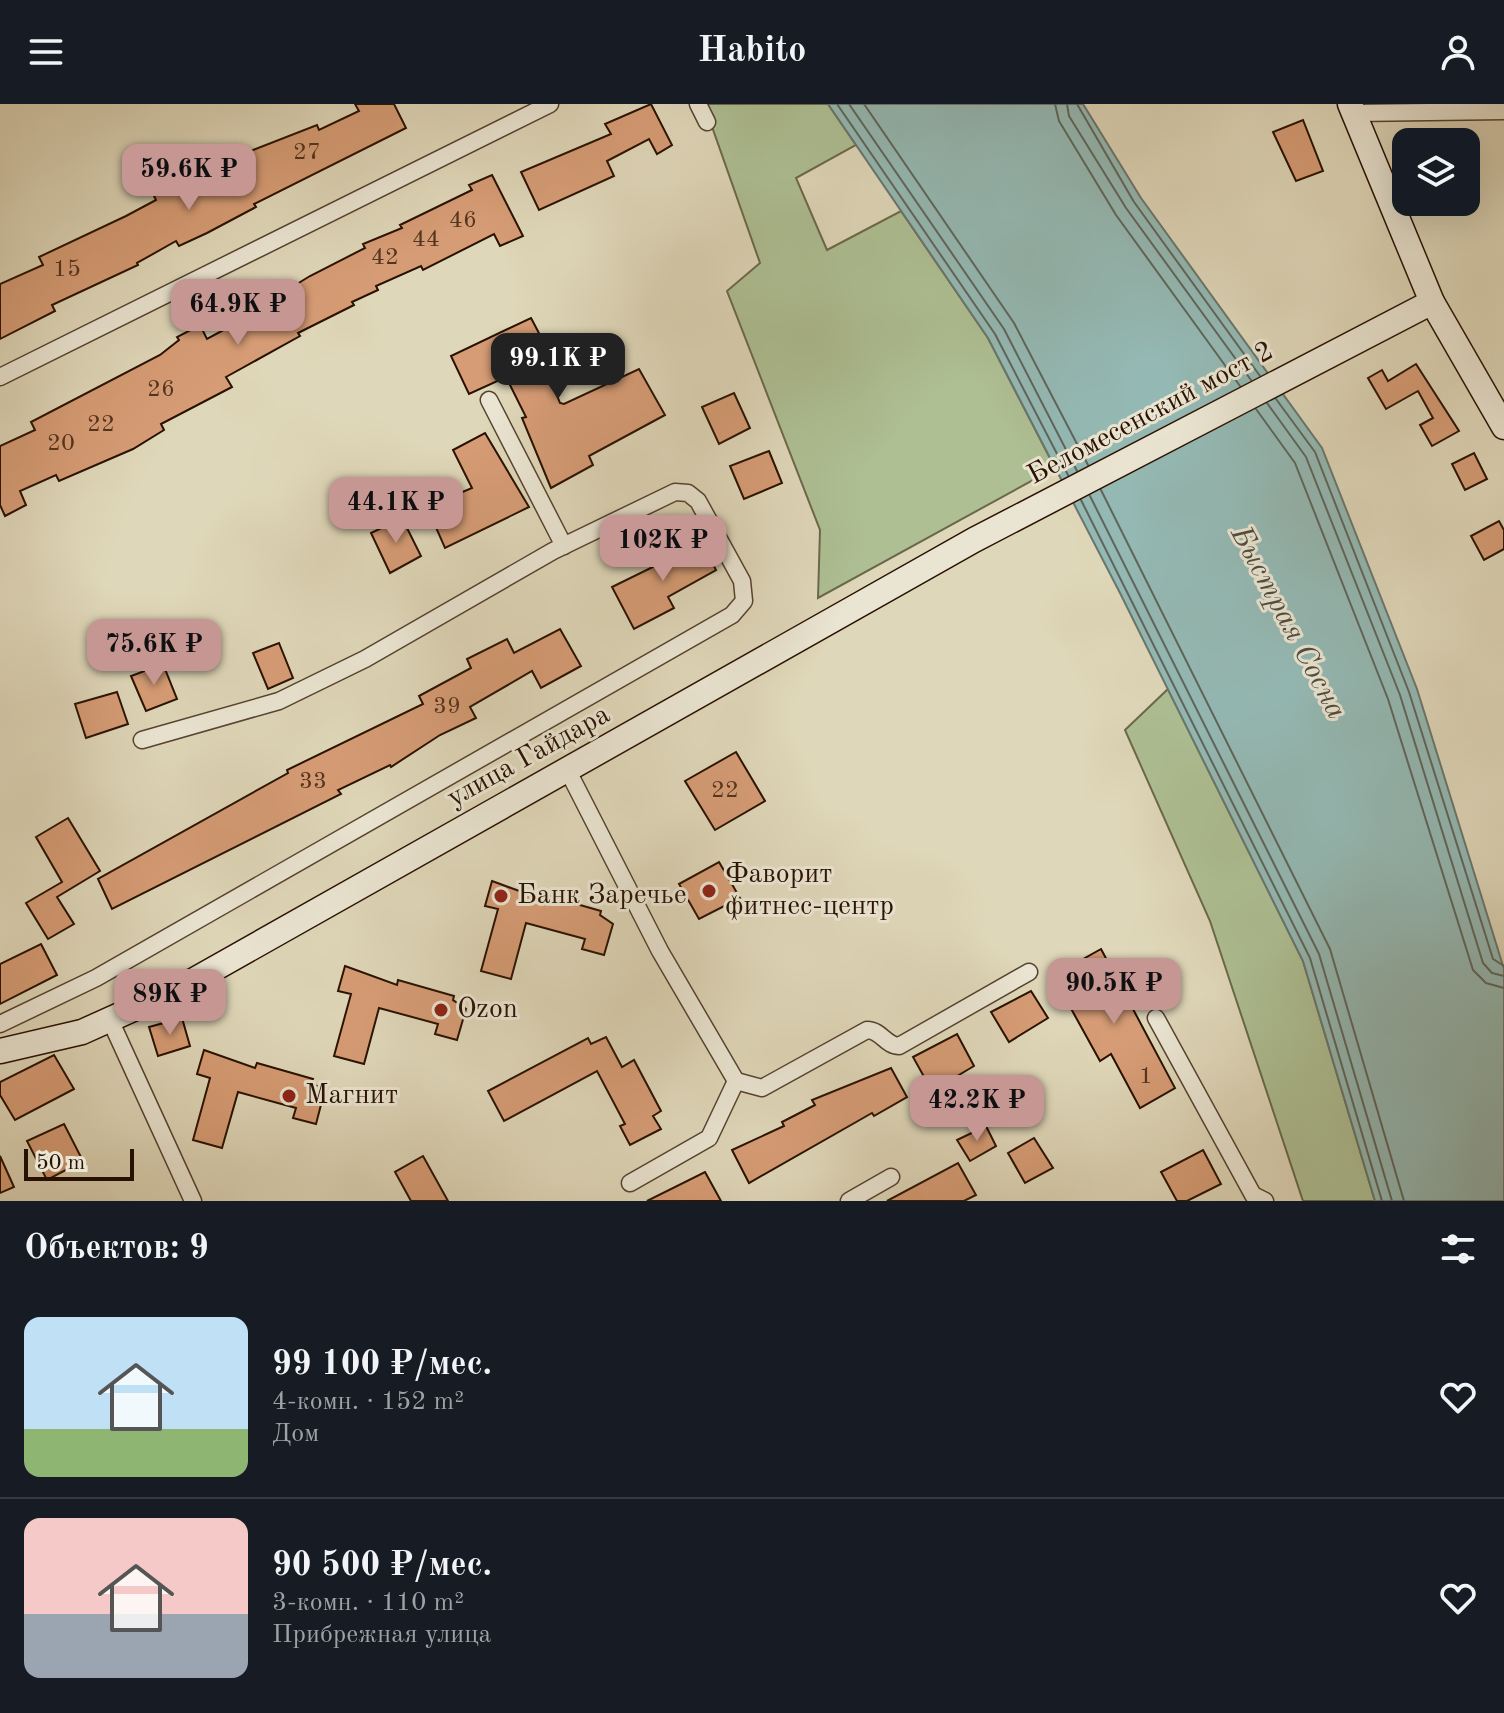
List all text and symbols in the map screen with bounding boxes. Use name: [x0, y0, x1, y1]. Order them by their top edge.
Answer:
icon: menu: [24, 30, 68, 74]
icon: person: [1436, 30, 1480, 74]
text: Habito: [698, 34, 806, 70]
map controls: [1392, 128, 1480, 216]
button: layers: [1392, 128, 1480, 216]
house number: 27: [293, 141, 321, 165]
pin: 59.6K ₽: [115, 144, 263, 212]
text: 59.6K ₽: [140, 157, 238, 183]
house number: 46: [449, 209, 477, 233]
house number: 44: [412, 228, 440, 252]
house number: 42: [371, 246, 399, 270]
house number: 15: [53, 258, 81, 282]
pin: 64.9K ₽: [164, 279, 312, 347]
text: 64.9K ₽: [189, 292, 287, 318]
pin: 99.1K ₽: [484, 333, 632, 401]
street label: Беломесенский мост 2: [1024, 337, 1278, 491]
text: 99.1K ₽: [509, 346, 607, 372]
house number: 26: [147, 378, 175, 402]
house number: 22: [87, 413, 115, 437]
house number: 20: [47, 432, 75, 456]
pin: 44.1K ₽: [322, 477, 470, 545]
text: 44.1K ₽: [347, 490, 445, 516]
pin: 102K ₽: [598, 515, 728, 583]
water label: Быстрая Сосна: [1224, 521, 1351, 724]
text: 102K ₽: [618, 528, 708, 554]
pin: 75.6K ₽: [80, 619, 228, 687]
text: 75.6K ₽: [105, 632, 203, 658]
house number: 39: [433, 695, 461, 719]
street label: улица Гайдара: [443, 701, 615, 813]
house number: 33: [299, 770, 327, 794]
house number: 22: [711, 779, 739, 803]
place label: Фаворит фитнес-центр: [725, 861, 894, 921]
place label: Банк Заречье: [517, 882, 687, 910]
marker: Фаворит фитнес-центр: [700, 882, 718, 900]
marker: Банк Заречье: [492, 887, 510, 905]
pin: 90.5K ₽: [1040, 958, 1188, 1026]
pin: 89K ₽: [114, 969, 226, 1037]
text: 90.5K ₽: [1065, 971, 1163, 997]
text: 89K ₽: [132, 982, 208, 1008]
place label: Ozon: [457, 996, 518, 1024]
marker: Ozon: [432, 1001, 450, 1019]
house number: 1: [1139, 1065, 1153, 1089]
pin: 42.2K ₽: [903, 1075, 1051, 1143]
place label: Магнит: [305, 1082, 398, 1110]
marker: Магнит: [280, 1087, 298, 1105]
text: 42.2K ₽: [928, 1088, 1026, 1114]
scale bar: [24, 1145, 134, 1181]
text: 50 m: [36, 1152, 85, 1174]
icon: filters: [1436, 1227, 1480, 1271]
text: Объектов: 9: [24, 1232, 209, 1266]
text: 99 100 ₽/мес.: [272, 1348, 492, 1382]
icon: home: [88, 1349, 184, 1445]
icon: heart: [1436, 1375, 1480, 1419]
text: 4-комн. · 152 m²: [272, 1389, 464, 1415]
text: Дом: [272, 1421, 319, 1447]
text: 90 500 ₽/мес.: [272, 1549, 492, 1583]
icon: home: [88, 1550, 184, 1646]
icon: heart: [1436, 1576, 1480, 1620]
text: 3-комн. · 110 m²: [272, 1590, 464, 1616]
text: Прибрежная улица: [272, 1622, 491, 1648]

